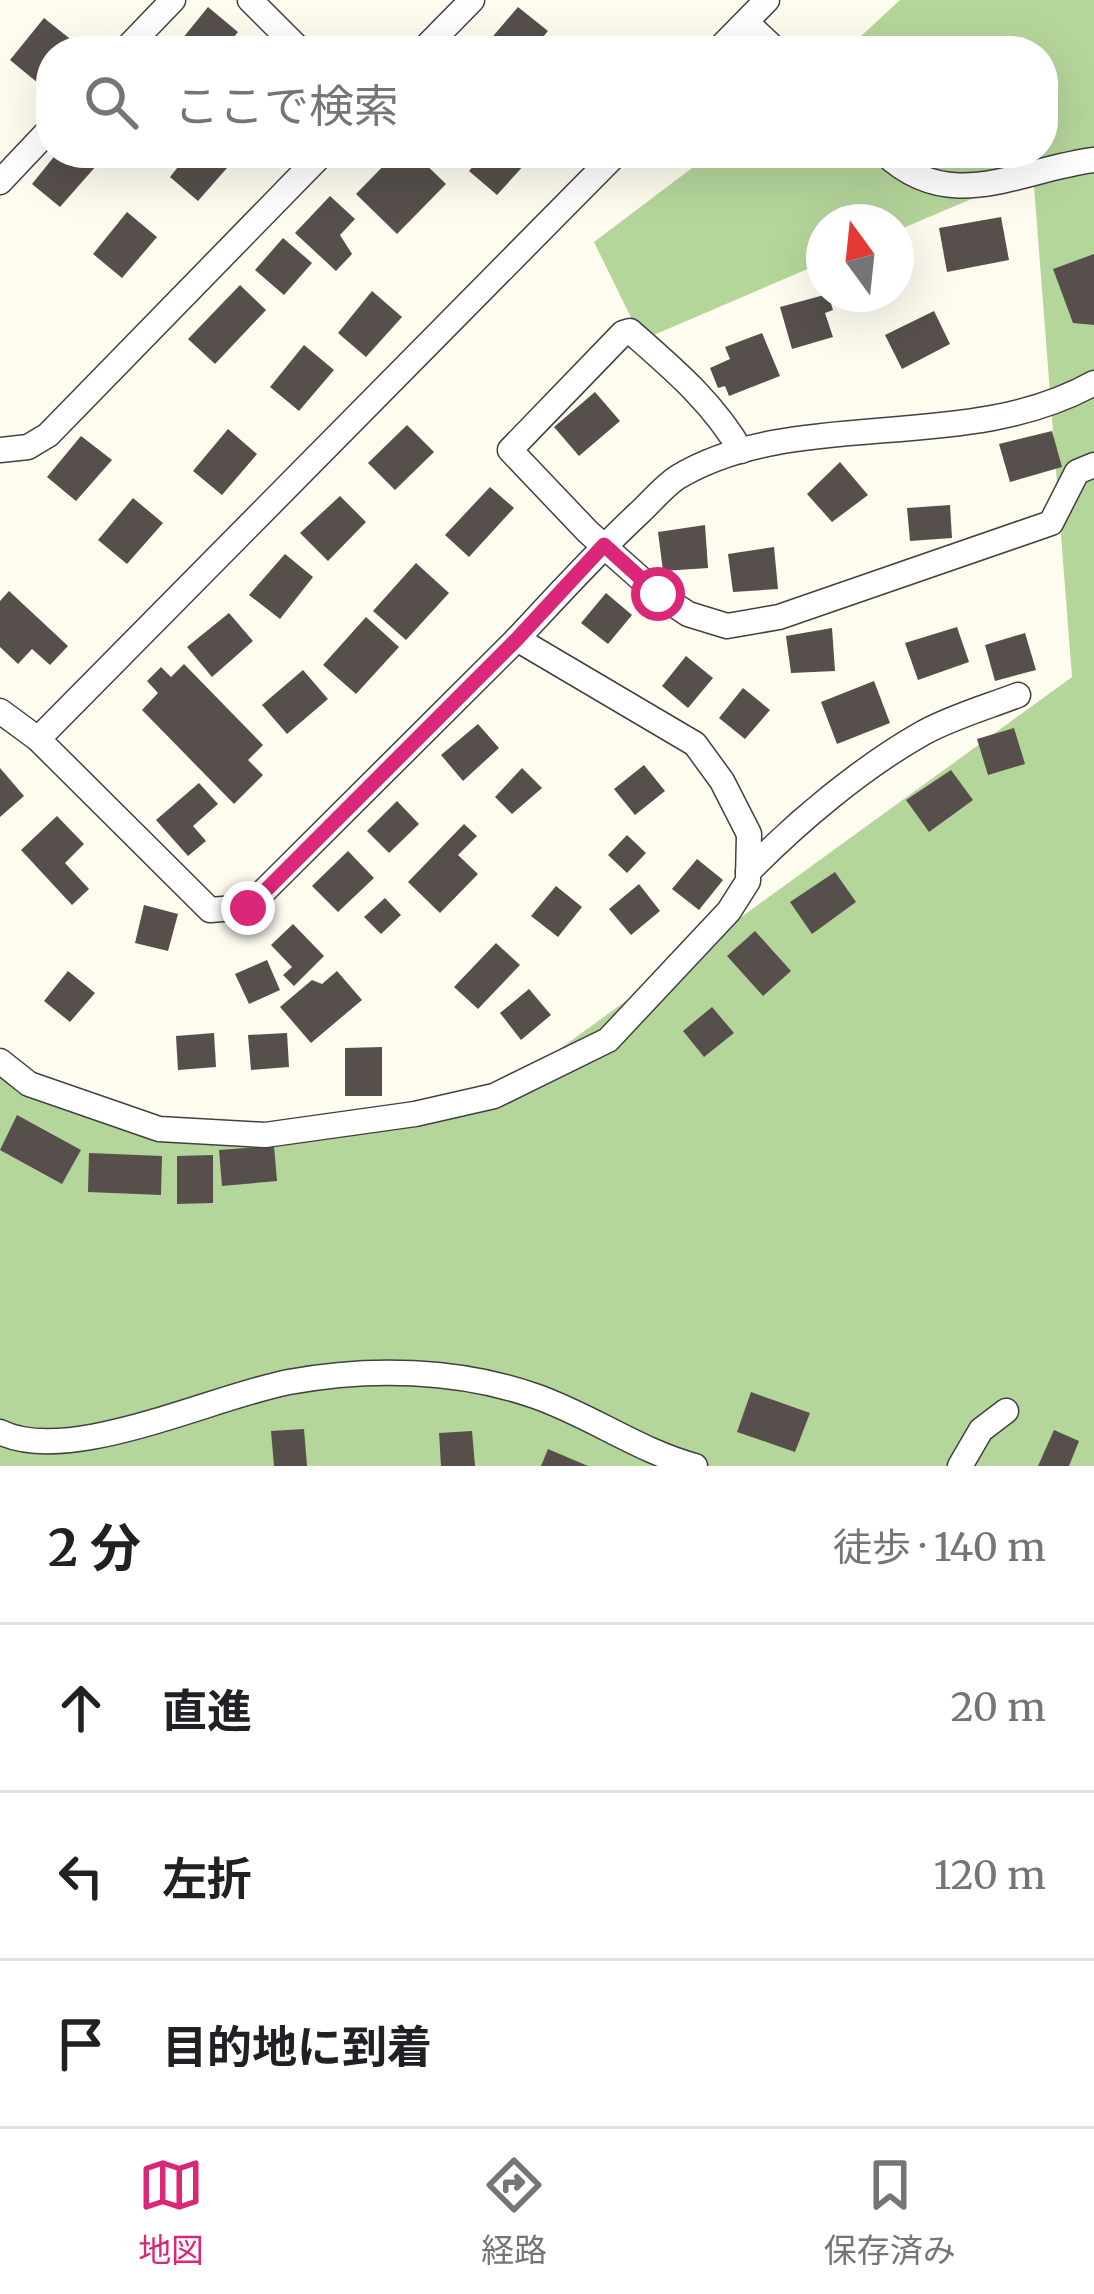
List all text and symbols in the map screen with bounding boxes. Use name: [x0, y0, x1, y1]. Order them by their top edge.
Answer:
search box: [36, 36, 1058, 168]
icon: search: [78, 69, 144, 135]
text: ここで検索: [174, 78, 399, 134]
north arrow: [806, 204, 914, 312]
route start: [631, 567, 685, 621]
route end: [221, 881, 275, 935]
text: 2 分: [48, 1516, 141, 1580]
text: 徒歩 · 140 m: [833, 1523, 1046, 1572]
icon: ahead: [48, 1675, 114, 1741]
text: 直進: [162, 1683, 252, 1739]
text: 20 m: [951, 1683, 1046, 1732]
icon: left: [48, 1843, 114, 1909]
text: 左折: [162, 1851, 252, 1907]
text: 120 m: [933, 1851, 1046, 1900]
icon: arrive: [48, 2011, 114, 2077]
text: 目的地に到着: [162, 2019, 432, 2075]
tab: 地図: [138, 2152, 204, 2272]
tab: 経路: [481, 2152, 547, 2272]
tab: 保存済み: [824, 2152, 956, 2272]

